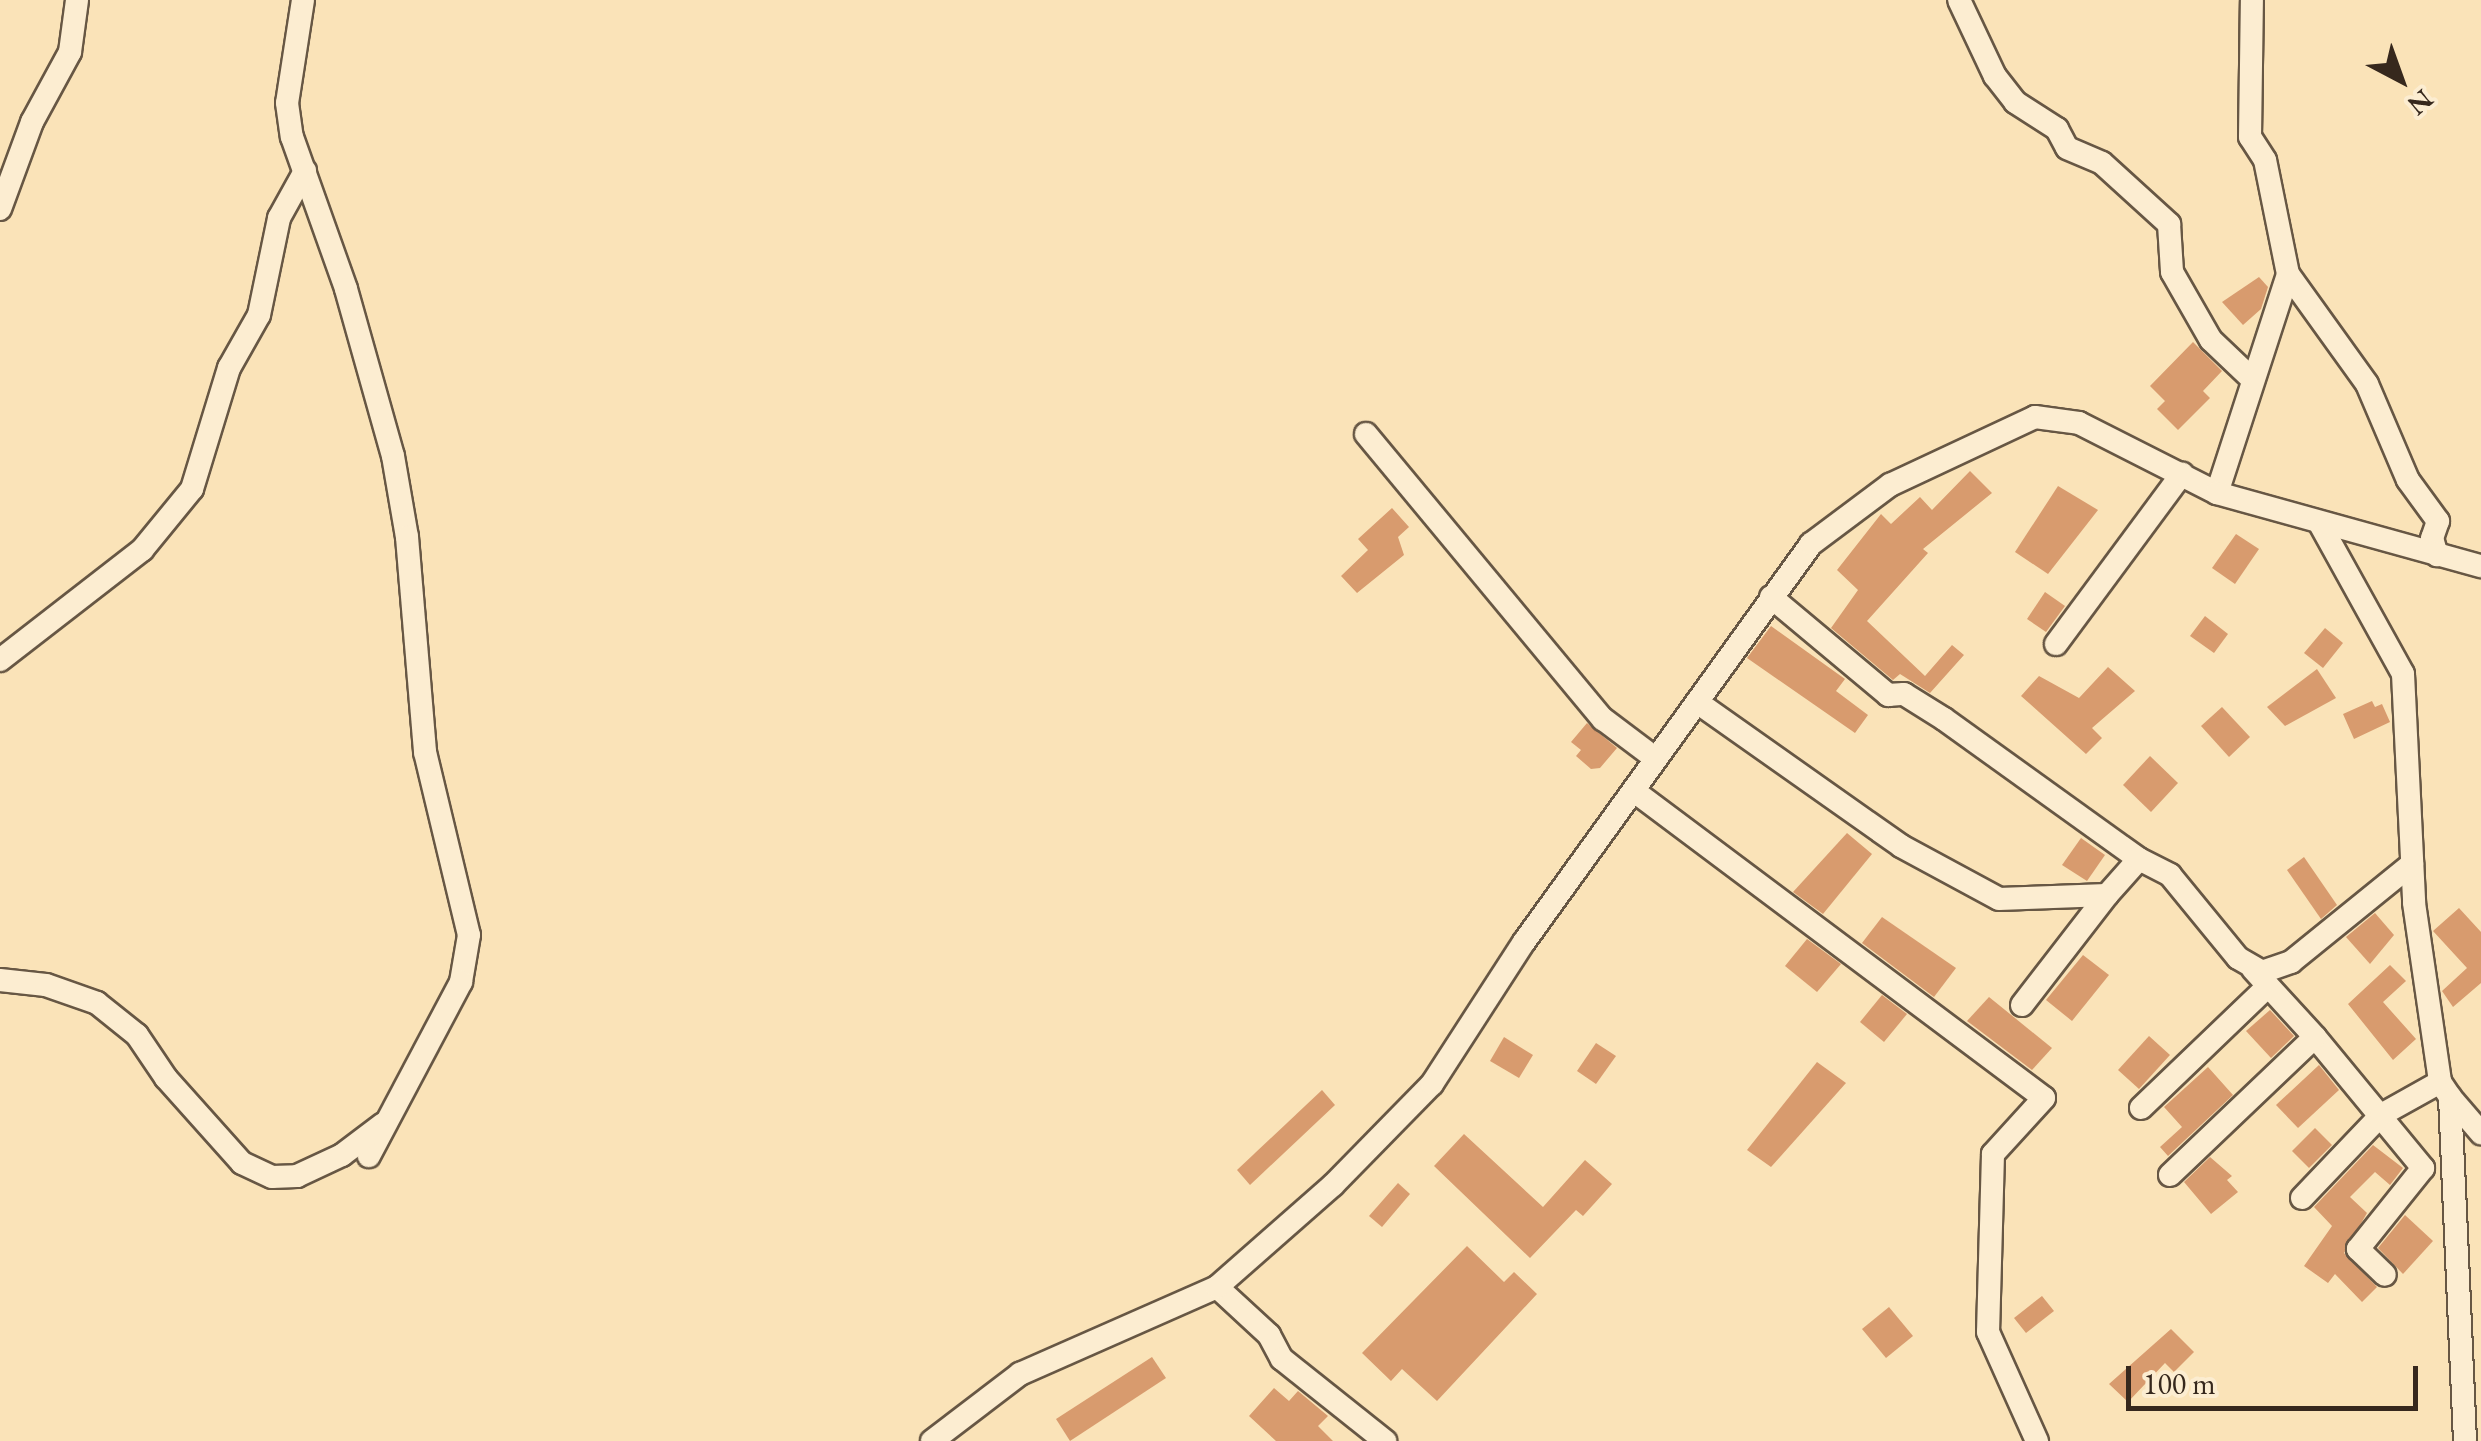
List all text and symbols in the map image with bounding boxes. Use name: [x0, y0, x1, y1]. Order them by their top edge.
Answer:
north arrow: [2351, 30, 2451, 130]
text: N: [2400, 82, 2441, 124]
scale bar: [2131, 1346, 2424, 1408]
text: 100 m: [2143, 1364, 2216, 1403]

